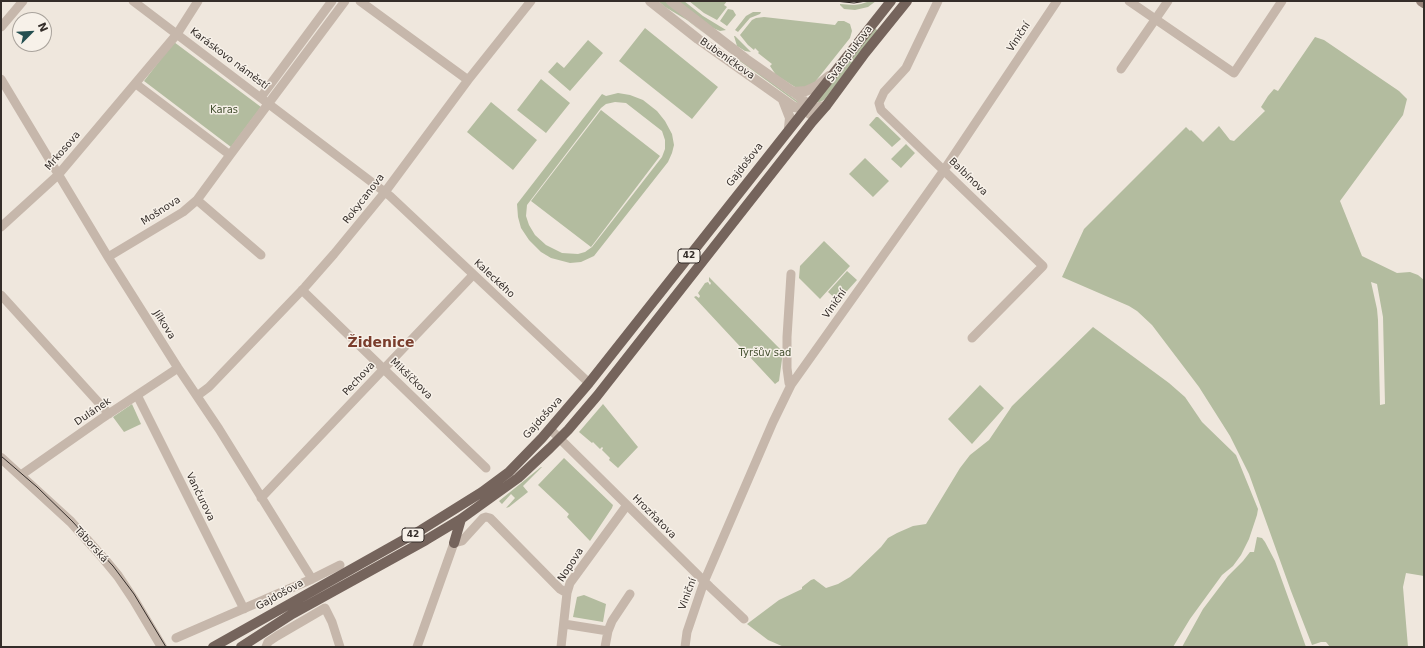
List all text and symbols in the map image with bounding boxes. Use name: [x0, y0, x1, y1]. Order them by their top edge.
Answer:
north arrow: [12, 12, 52, 52]
text: N: [35, 20, 50, 34]
street label: Viniční: [1005, 20, 1033, 54]
street label: Svatoplukova: [825, 23, 875, 85]
street label: Karáskovo náměstí: [187, 26, 271, 92]
street label: Bubeníčkova: [697, 36, 757, 82]
park label: Karas: [210, 104, 238, 116]
street label: Mrkosova: [43, 129, 83, 173]
street label: Gajdošova: [724, 141, 766, 189]
street label: Balbínova: [946, 156, 990, 198]
street label: Rokycanova: [341, 172, 387, 226]
street label: Mošnova: [139, 194, 183, 228]
road number: 42: [678, 249, 700, 263]
street label: Kaleckého: [471, 257, 517, 301]
street label: Viniční: [821, 287, 849, 321]
street label: Jílkova: [150, 308, 178, 342]
district label: Židenice: [347, 335, 415, 351]
park label: Tyršův sad: [739, 347, 791, 359]
street label: Mikšíčkova: [387, 356, 435, 402]
street label: Pechova: [340, 360, 378, 398]
street label: Gajdošova: [521, 394, 565, 442]
street label: Dulánek: [73, 395, 113, 429]
street label: Vančurova: [183, 471, 217, 523]
street label: Hrozňatova: [629, 492, 679, 542]
street label: Táborská: [72, 525, 110, 565]
road number: 42: [402, 528, 424, 542]
street label: Nopova: [556, 546, 586, 584]
street label: Viniční: [677, 576, 699, 612]
street label: Gajdošova: [254, 577, 306, 613]

